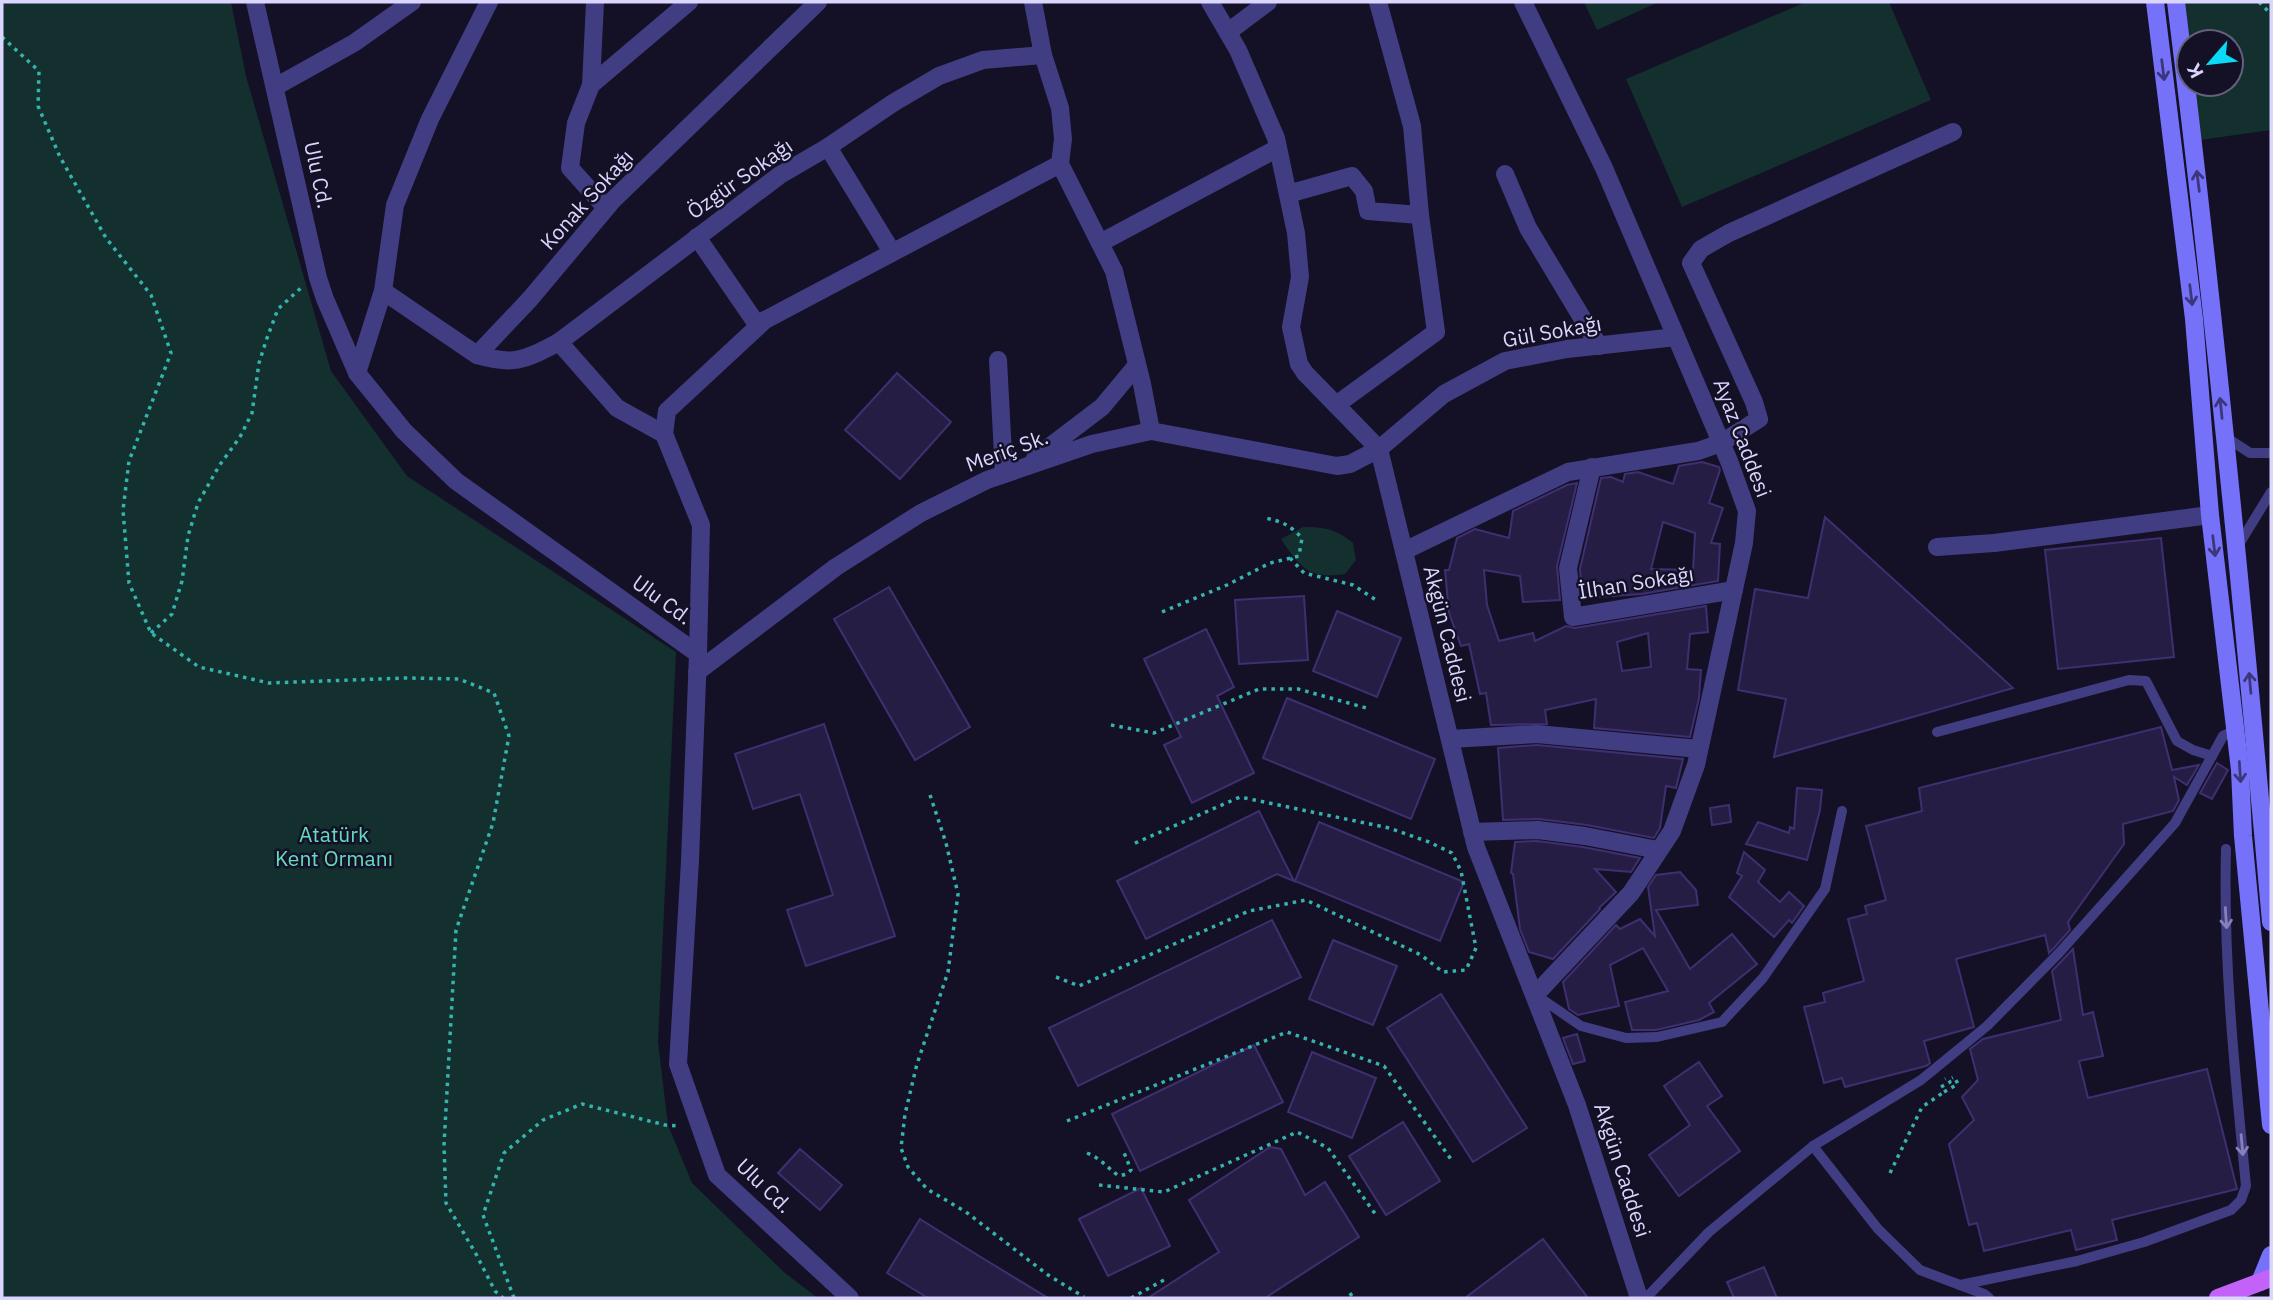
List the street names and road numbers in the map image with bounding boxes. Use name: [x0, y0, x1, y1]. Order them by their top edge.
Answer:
street label: Özgür Sokağı: [681, 132, 798, 225]
street label: Ulu Cd.: [298, 139, 340, 211]
street label: Konak Sokağı: [534, 143, 639, 256]
street label: Gül Sokağı: [1500, 309, 1603, 353]
street label: Ayaz Caddesi: [1707, 374, 1778, 501]
street label: Meriç Sk.: [961, 422, 1052, 478]
street label: İlhan Sokağı: [1576, 559, 1696, 605]
street label: Akgün Caddesi: [1417, 563, 1478, 705]
street label: Ulu Cd.: [627, 568, 698, 630]
street label: Akgün Caddesi: [1588, 1099, 1658, 1240]
street label: Ulu Cd.: [731, 1152, 799, 1219]

